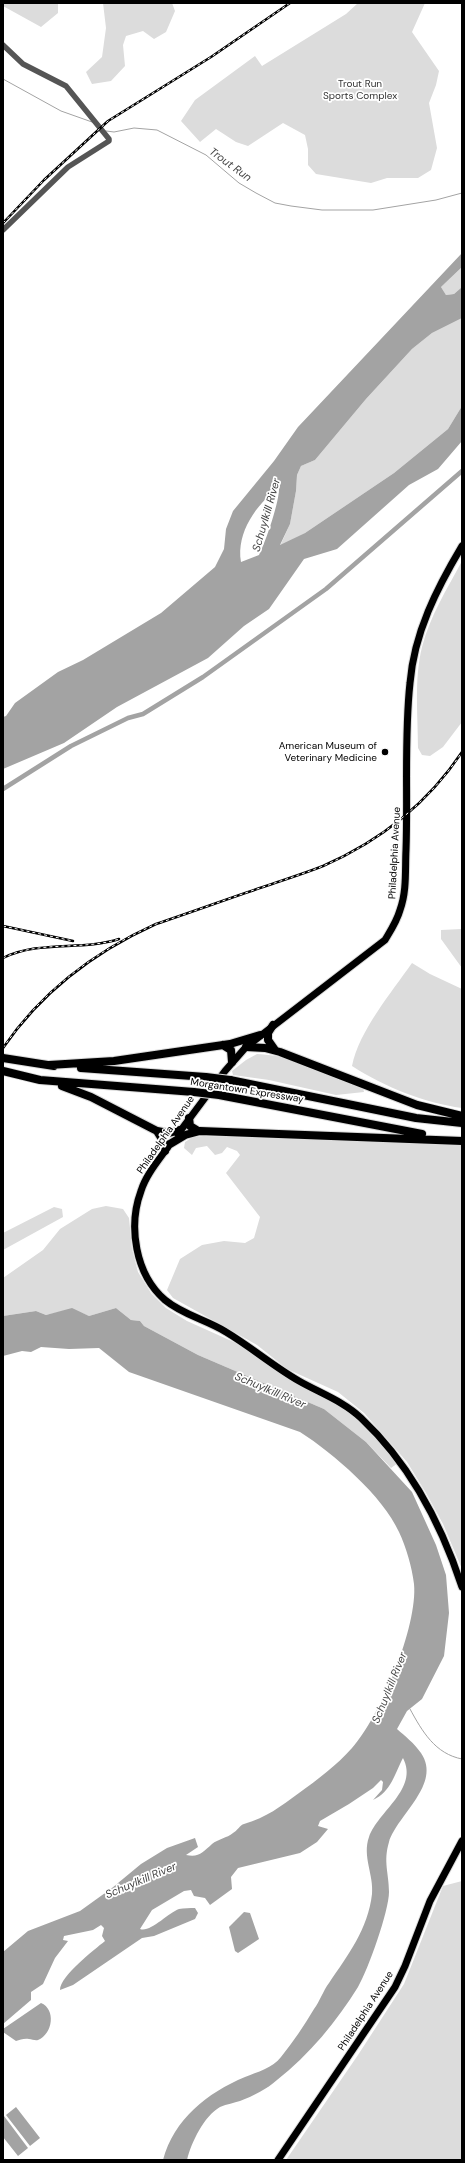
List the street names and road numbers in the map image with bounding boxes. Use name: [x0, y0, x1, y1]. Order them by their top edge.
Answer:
street label: Philadelphia Avenue: [387, 807, 403, 899]
street label: Morgantown Expressway: [190, 1076, 304, 1106]
street label: Philadelphia Avenue: [135, 1094, 197, 1176]
street label: Philadelphia Avenue: [336, 1969, 396, 2053]

